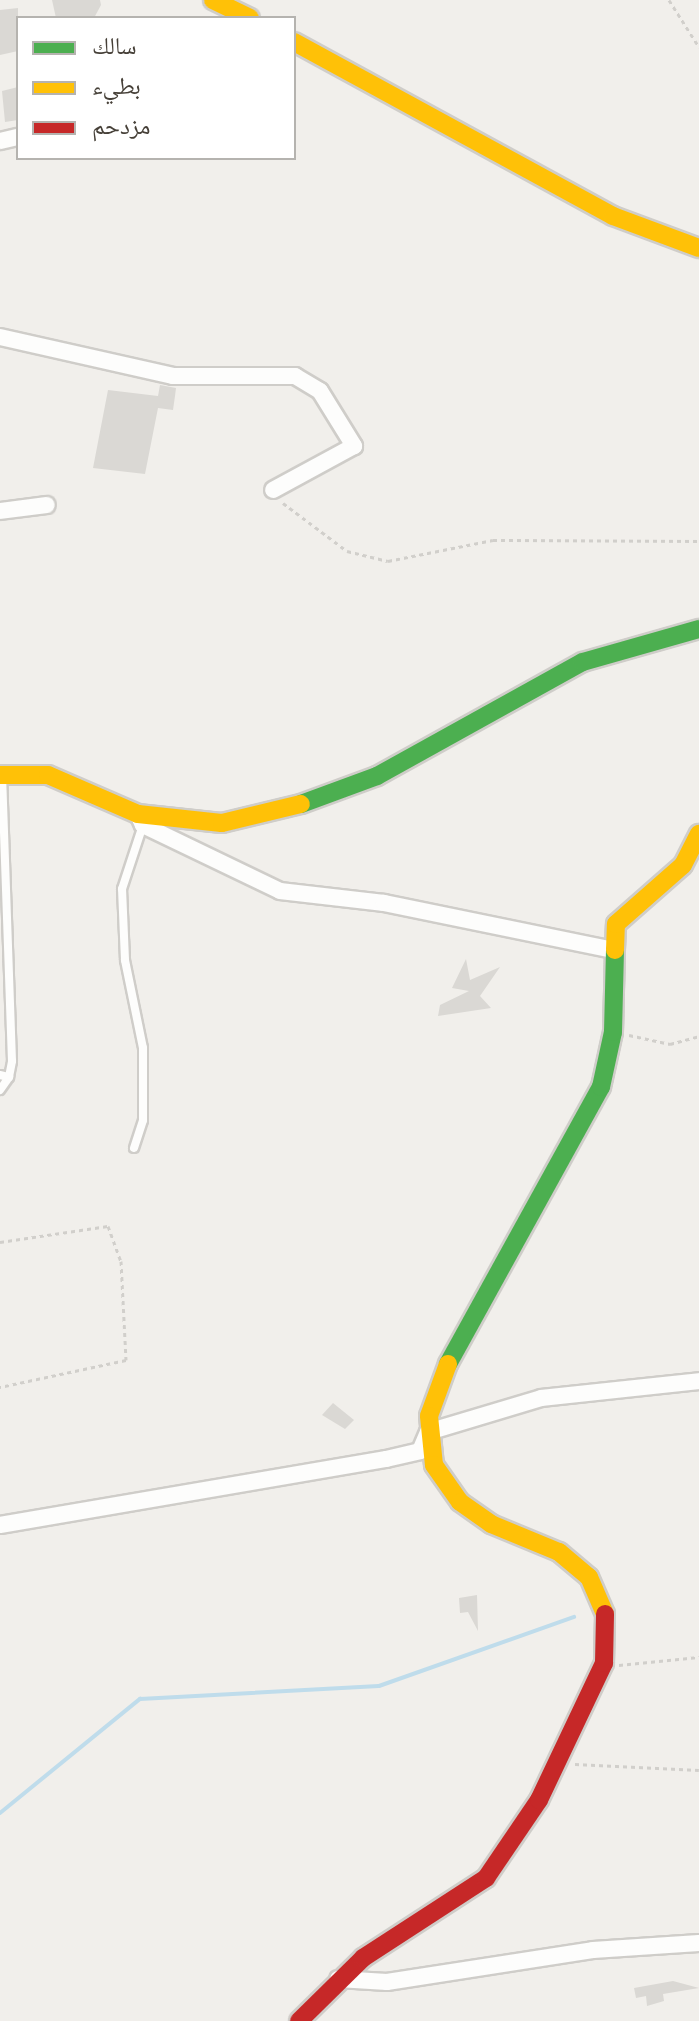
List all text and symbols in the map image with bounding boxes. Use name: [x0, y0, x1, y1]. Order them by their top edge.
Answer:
legend: [16, 16, 296, 160]
text: سالك: [92, 32, 137, 60]
text: بطيء: [92, 72, 141, 100]
text: مزدحم: [92, 112, 151, 140]

